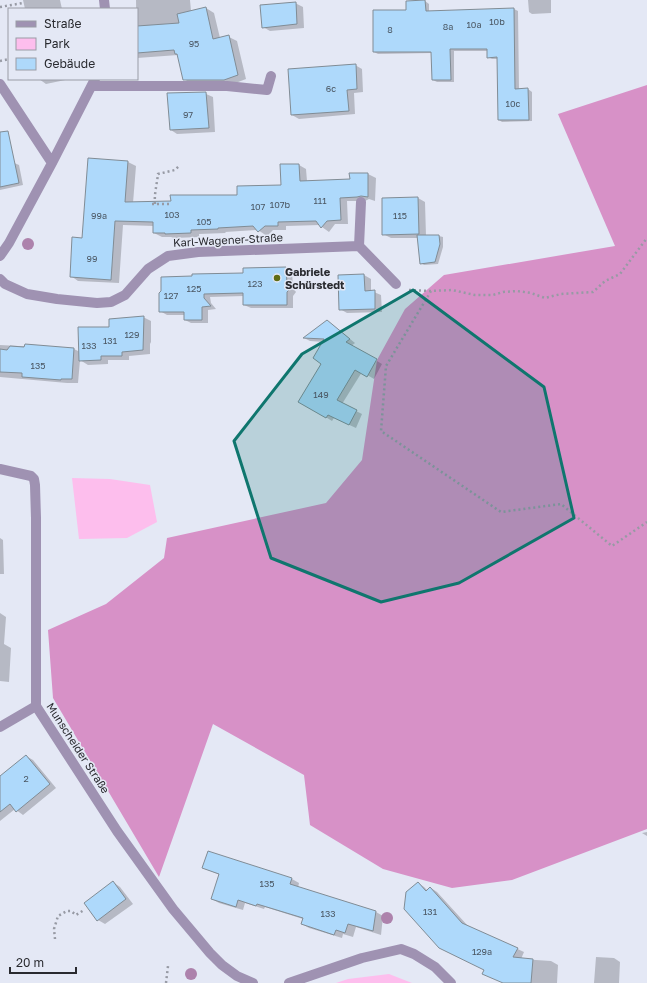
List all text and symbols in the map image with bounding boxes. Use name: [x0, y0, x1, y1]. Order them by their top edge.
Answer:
legend: [8, 8, 138, 80]
text: Straße: [44, 16, 82, 31]
house number: 10b: [489, 16, 505, 27]
house number: 10a: [466, 19, 482, 30]
house number: 8a: [443, 21, 453, 32]
house number: 8: [387, 24, 393, 35]
text: Park: [44, 36, 70, 51]
house number: 95: [189, 38, 199, 49]
text: Gebäude: [44, 56, 95, 71]
house number: 6c: [326, 83, 336, 94]
house number: 10c: [506, 98, 521, 109]
house number: 97: [183, 109, 193, 120]
house number: 111: [313, 195, 327, 206]
house number: 107b: [270, 199, 291, 210]
house number: 107: [251, 201, 266, 212]
house number: 103: [164, 209, 180, 220]
house number: 99a: [91, 210, 107, 221]
house number: 115: [393, 210, 407, 221]
house number: 105: [196, 216, 212, 227]
street label: Karl-Wagener-Straße: [173, 230, 283, 249]
house number: 99: [87, 253, 97, 264]
place label: Gabriele Schürstedt: [285, 265, 345, 291]
marker: Gabriele Schürstedt: [272, 273, 282, 283]
house number: 123: [248, 278, 262, 289]
house number: 125: [187, 283, 201, 294]
house number: 127: [164, 290, 178, 301]
house number: 129: [124, 329, 140, 340]
house number: 131: [103, 335, 118, 346]
house number: 133: [82, 340, 96, 351]
house number: 135: [31, 360, 45, 371]
house number: 149: [313, 389, 329, 400]
street label: Munscheider Straße: [44, 700, 113, 795]
house number: 2: [23, 773, 29, 784]
house number: 135: [260, 878, 274, 889]
house number: 131: [423, 906, 438, 917]
house number: 133: [321, 908, 335, 919]
house number: 129a: [472, 946, 492, 957]
scale bar: [10, 949, 76, 975]
text: 20 m: [16, 955, 44, 970]

